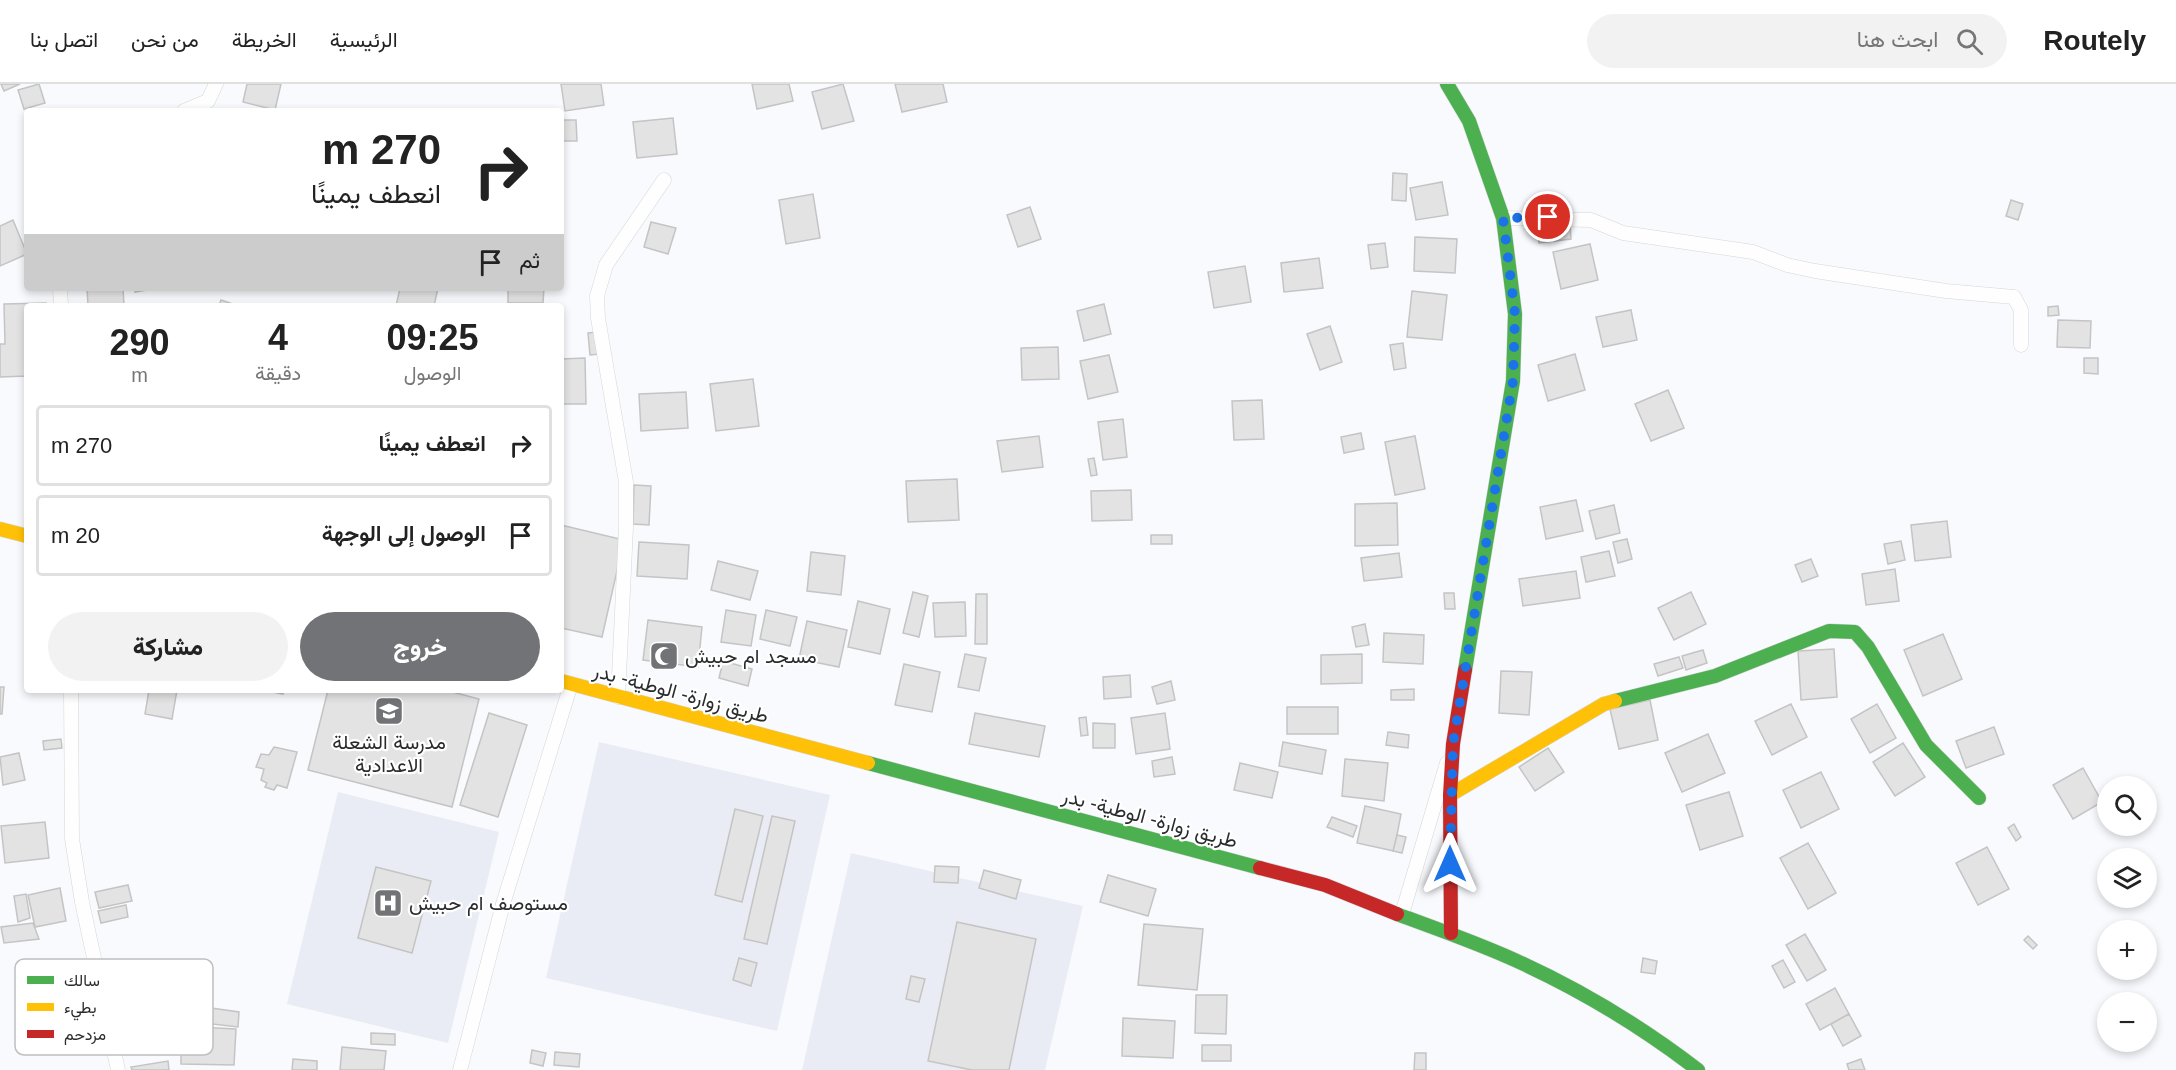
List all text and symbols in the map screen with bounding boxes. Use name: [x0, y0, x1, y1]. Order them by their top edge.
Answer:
search box: [1587, 14, 2007, 68]
icon: search: [1953, 25, 1986, 58]
text: Routely: [2043, 25, 2146, 56]
text: ابحث هنا: [1857, 27, 1938, 52]
text: اتصل بنا: [30, 28, 98, 51]
text: من نحن: [131, 28, 199, 51]
text: الخريطة: [232, 28, 297, 51]
text: الرئيسية: [330, 28, 398, 51]
text: 270 m: [322, 126, 441, 173]
icon: right: [462, 132, 540, 210]
text: انعطف يمينًا: [311, 179, 441, 209]
pin: [1522, 191, 1573, 242]
icon: arrive: [1531, 200, 1564, 233]
icon: arrive: [474, 246, 507, 279]
text: ثم: [519, 248, 540, 273]
text: 4: [268, 317, 288, 358]
text: 09:25: [387, 317, 479, 358]
text: 290: [109, 322, 170, 363]
text: دقيقة: [255, 362, 301, 384]
text: الوصول: [404, 362, 461, 384]
text: m: [131, 364, 148, 386]
icon: right: [504, 429, 537, 462]
text: انعطف يمينًا: [378, 431, 486, 456]
text: 270 m: [51, 433, 112, 458]
icon: arrive: [504, 519, 537, 552]
text: الوصول إلى الوجهة: [322, 521, 486, 546]
text: 20 m: [51, 523, 100, 548]
button: مشاركة: [48, 612, 288, 681]
button: خروج: [300, 612, 540, 681]
mosque icon: مسجد ام حبيش: [648, 640, 680, 672]
place label: مسجد ام حبيش: [685, 645, 817, 669]
street label: طريق زوارة- الوطية- بدر: [590, 659, 771, 729]
school or university icon: مدرسة الشعلة الاعدادية: [373, 695, 405, 727]
place label: مدرسة الشعلة الاعدادية: [332, 731, 446, 777]
map controls: [2097, 776, 2157, 1052]
button: search: [2097, 776, 2157, 836]
street label: طريق زوارة- الوطية- بدر: [1059, 784, 1240, 854]
position arrow: [1418, 832, 1482, 896]
button: layers: [2097, 848, 2157, 908]
hospital icon: مستوصف ام حبيش: [372, 887, 404, 919]
place label: مستوصف ام حبيش: [409, 892, 568, 916]
button: +: [2097, 920, 2157, 980]
legend: [15, 959, 213, 1055]
text: سالك: [64, 972, 100, 989]
button: −: [2097, 992, 2157, 1052]
text: بطيء: [64, 999, 96, 1021]
text: مزدحم: [64, 1026, 106, 1045]

